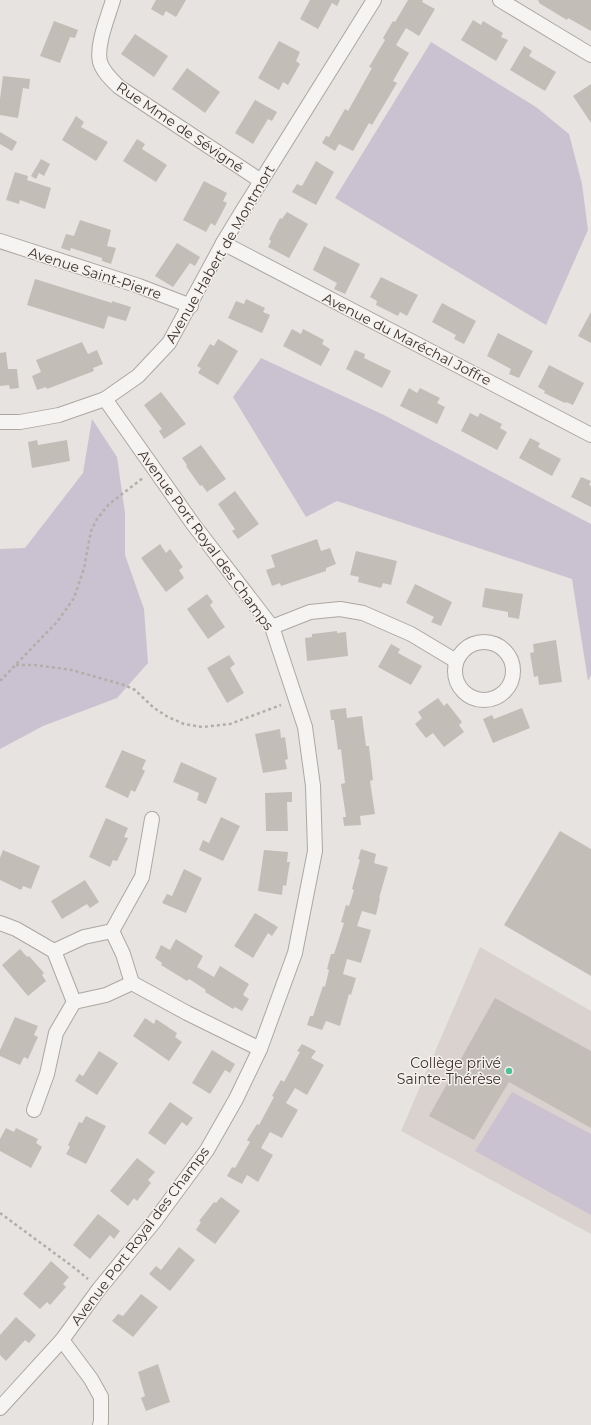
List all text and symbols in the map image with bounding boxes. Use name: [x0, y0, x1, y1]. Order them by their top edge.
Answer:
street label: Rue Mme de Sévigné: [113, 78, 247, 176]
street label: Avenue Habert de Montmort: [161, 161, 279, 347]
street label: Avenue Saint-Pierre: [26, 243, 164, 303]
street label: Avenue du Maréchal Joffre: [320, 289, 494, 389]
street label: Avenue Port Royal des Champs: [134, 446, 278, 634]
place label: Collège privé Sainte-Thérèse: [397, 1054, 501, 1088]
marker: Collège privé Sainte-Thérèse: [504, 1066, 514, 1076]
street label: Avenue Port Royal des Champs: [67, 1143, 213, 1329]

